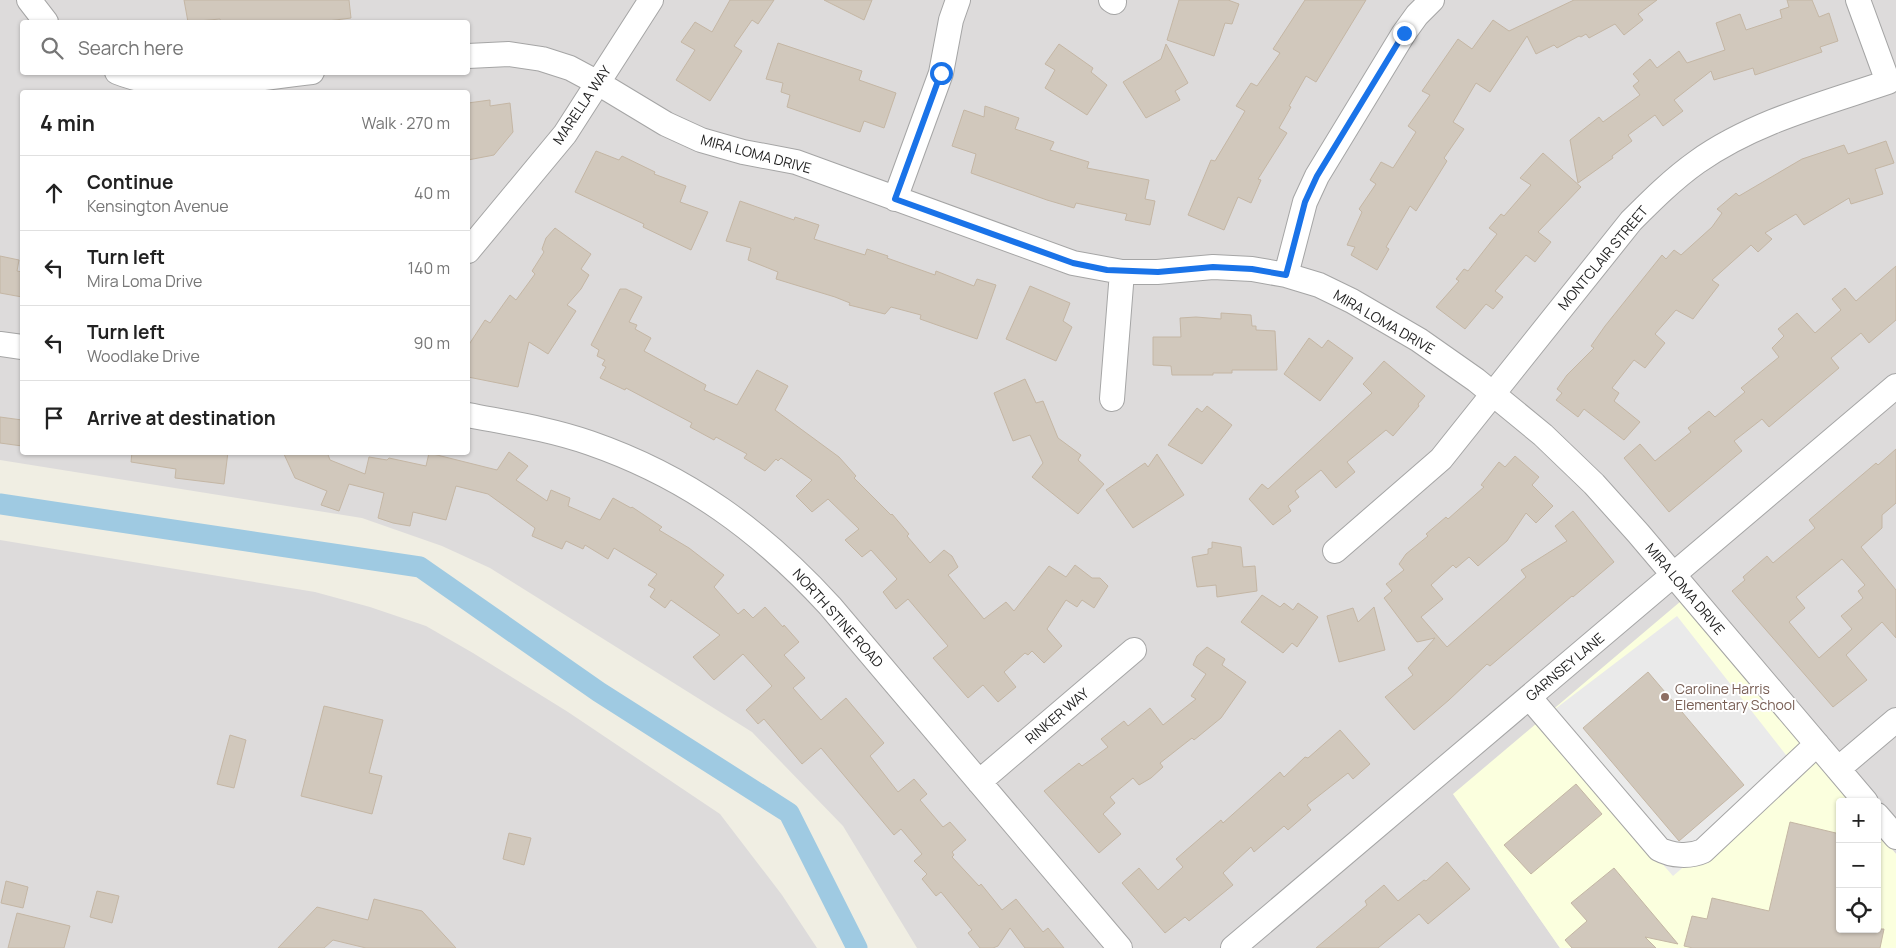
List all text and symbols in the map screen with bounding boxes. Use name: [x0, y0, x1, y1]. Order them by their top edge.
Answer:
search box: [20, 20, 470, 75]
route end: [1393, 22, 1416, 45]
icon: search: [38, 34, 66, 62]
text: Search here: [78, 35, 184, 61]
street label: MARELLA WAY: [548, 61, 615, 148]
route start: [930, 62, 953, 85]
text: 4 min: [40, 109, 95, 137]
text: Walk · 270 m: [361, 112, 450, 134]
street label: MIRA LOMA DRIVE: [699, 130, 814, 177]
text: Continue: [87, 169, 173, 195]
icon: ahead: [40, 179, 68, 207]
text: 40 m: [414, 182, 450, 204]
text: Kensington Avenue: [87, 195, 229, 217]
street label: MONTCLAIR STREET: [1553, 201, 1652, 314]
text: Turn left: [87, 244, 165, 270]
icon: left: [40, 254, 68, 282]
text: 140 m: [408, 257, 450, 279]
text: Mira Loma Drive: [87, 270, 202, 292]
street label: MIRA LOMA DRIVE: [1330, 285, 1438, 358]
text: Turn left: [87, 319, 165, 345]
icon: left: [40, 329, 68, 357]
text: 90 m: [414, 332, 450, 354]
text: Woodlake Drive: [87, 345, 200, 367]
icon: arrive: [40, 404, 68, 432]
text: Arrive at destination: [87, 405, 276, 431]
street label: MIRA LOMA DRIVE: [1642, 539, 1729, 638]
street label: NORTH STINE ROAD: [789, 564, 888, 671]
street label: GARNSEY LANE: [1521, 628, 1608, 705]
place label: Caroline Harris Elementary School: [1675, 679, 1795, 714]
street label: RINKER WAY: [1021, 683, 1093, 748]
marker: Caroline Harris Elementary School: [1659, 691, 1671, 703]
map controls: [1836, 798, 1881, 933]
button: +: [1836, 798, 1881, 843]
button: −: [1836, 843, 1881, 888]
button: locate: [1836, 888, 1881, 933]

